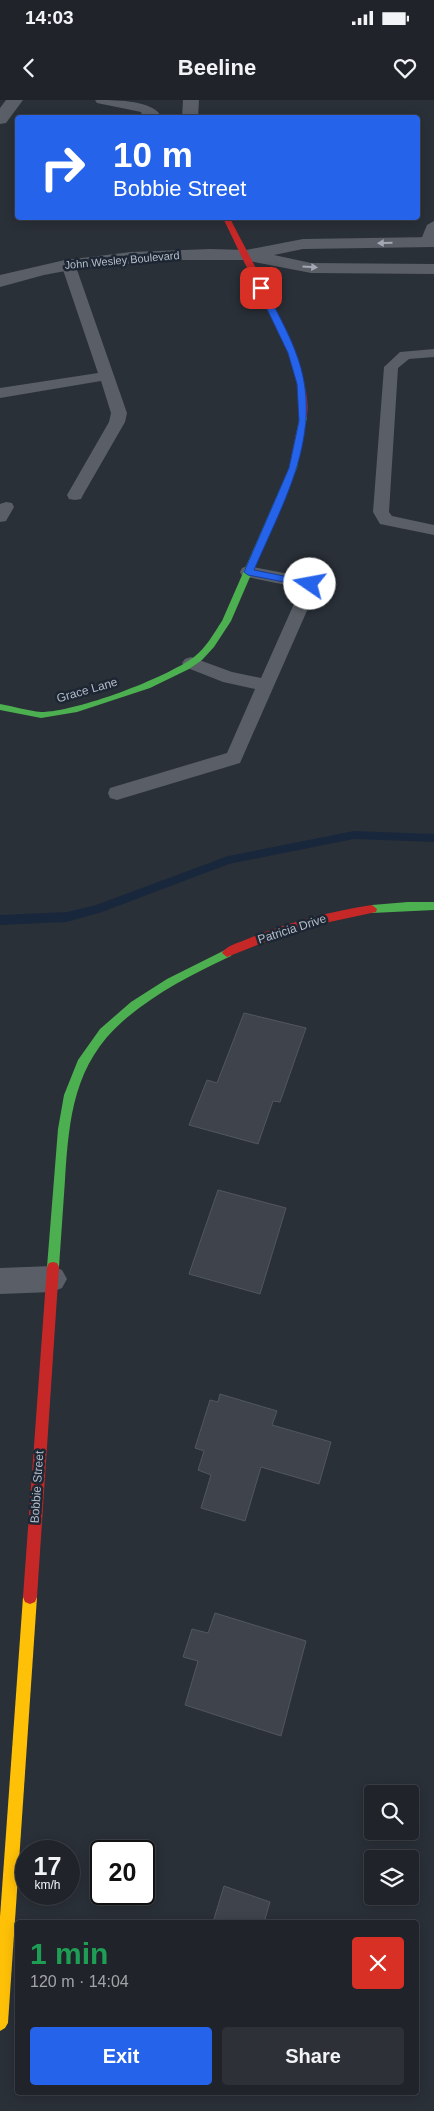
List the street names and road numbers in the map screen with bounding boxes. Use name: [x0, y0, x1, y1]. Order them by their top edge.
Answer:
street label: John Wesley Boulevard: [64, 249, 180, 271]
street label: Grace Lane: [55, 675, 119, 705]
street label: Patricia Drive: [256, 911, 328, 947]
street label: Bobbie Street: [27, 1450, 47, 1524]

